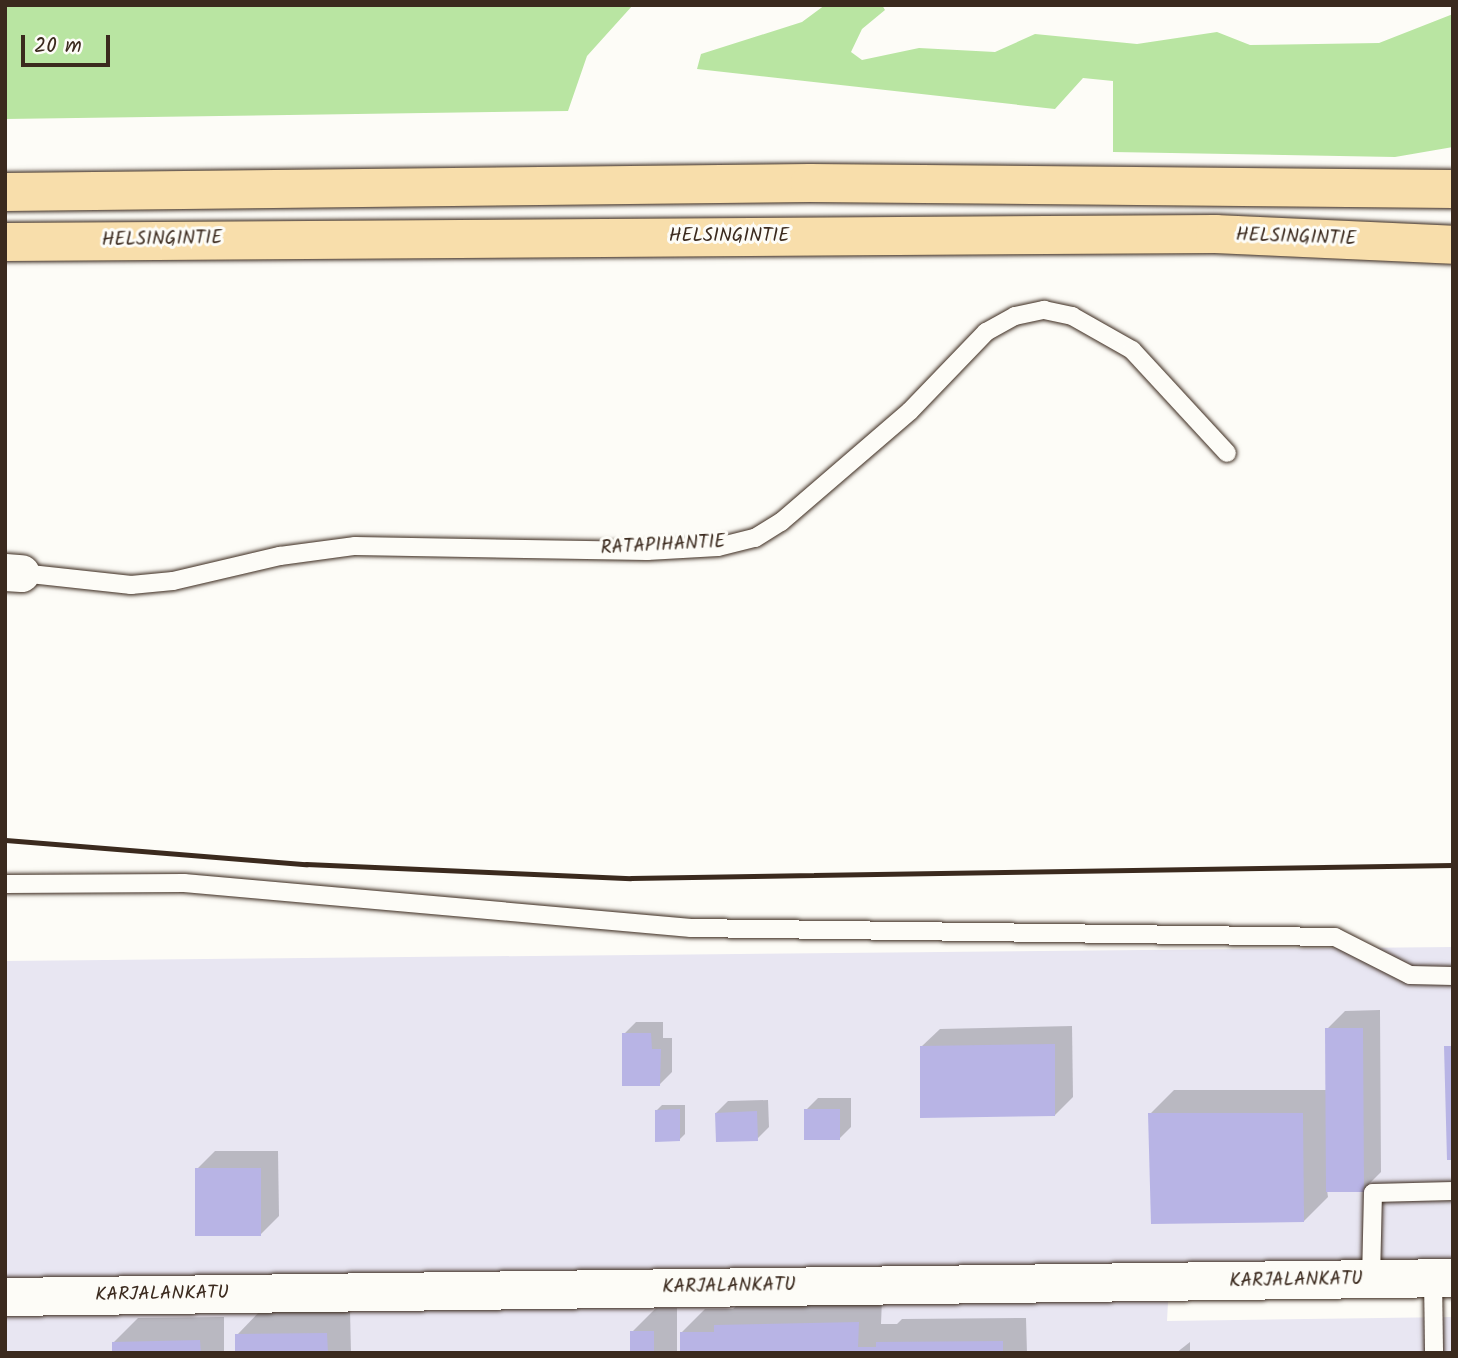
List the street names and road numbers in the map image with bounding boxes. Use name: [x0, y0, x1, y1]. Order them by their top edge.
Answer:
street label: HELSINGINTIE: [1235, 225, 1357, 251]
street label: HELSINGINTIE: [669, 226, 789, 248]
street label: HELSINGINTIE: [102, 228, 222, 252]
street label: RATAPIHANTIE: [600, 531, 726, 561]
street label: KARJALANKATU: [1229, 1268, 1363, 1294]
street label: KARJALANKATU: [662, 1274, 796, 1300]
street label: KARJALANKATU: [95, 1282, 229, 1308]

